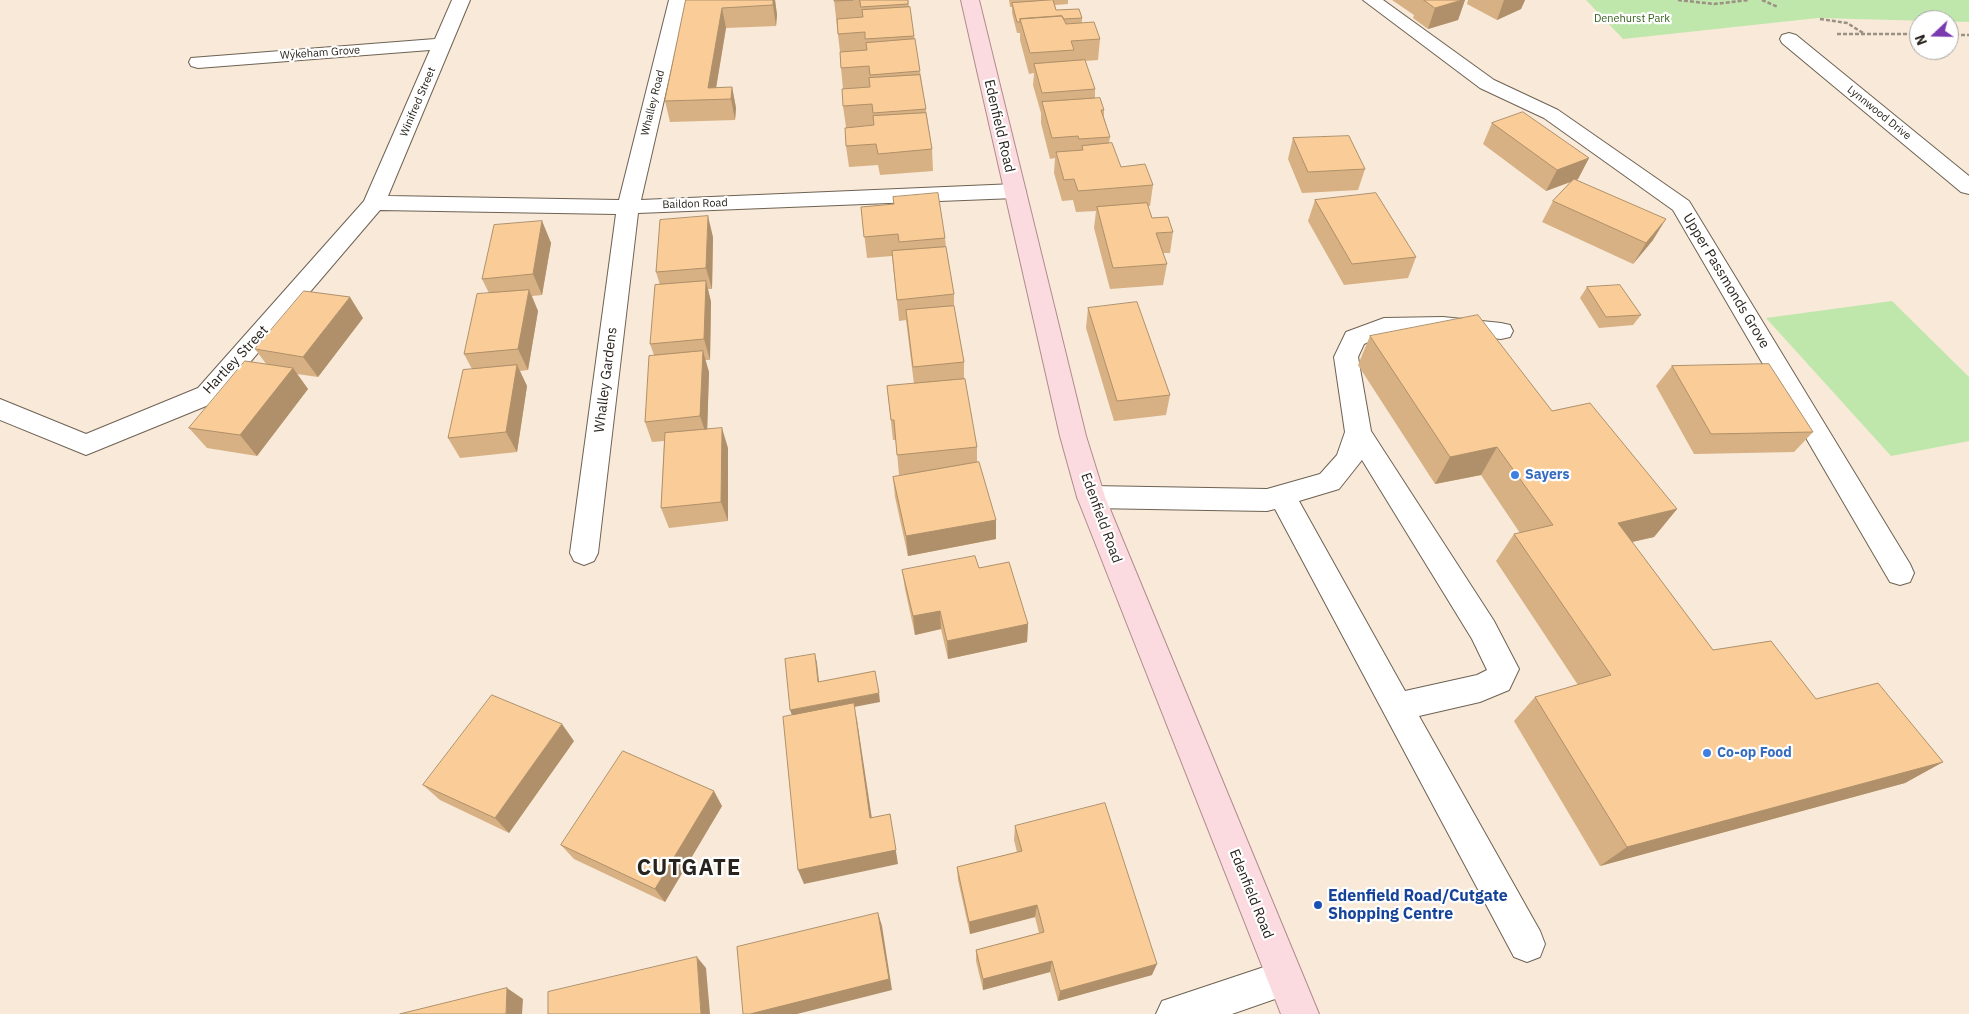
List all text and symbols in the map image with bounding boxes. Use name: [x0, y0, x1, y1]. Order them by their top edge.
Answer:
north arrow: [1909, 10, 1959, 60]
park label: Denehurst Park: [1594, 12, 1670, 26]
text: N: [1911, 32, 1931, 48]
street label: Wykeham Grove: [279, 44, 361, 62]
street label: Winifred Street: [397, 65, 439, 139]
street label: Whalley Road: [638, 69, 668, 137]
street label: Edenfield Road: [980, 78, 1018, 174]
street label: Lynnwood Drive: [1844, 83, 1914, 143]
street label: Baildon Road: [662, 196, 728, 212]
street label: Upper Passmonds Grove: [1679, 210, 1773, 352]
street label: Hartley Street: [200, 322, 272, 398]
street label: Whalley Gardens: [591, 326, 621, 434]
place label: Sayers: [1525, 467, 1570, 483]
marker: Sayers: [1509, 469, 1521, 481]
street label: Edenfield Road: [1077, 471, 1125, 565]
place label: Co-op Food: [1717, 745, 1792, 761]
marker: Co-op Food: [1701, 747, 1713, 759]
street label: Edenfield Road: [1225, 847, 1277, 941]
district label: CUTGATE: [636, 856, 742, 882]
place label: Edenfield Road/Cutgate Shopping Centre: [1328, 886, 1508, 924]
marker: Edenfield Road/Cutgate Shopping Centre: [1312, 899, 1324, 911]

